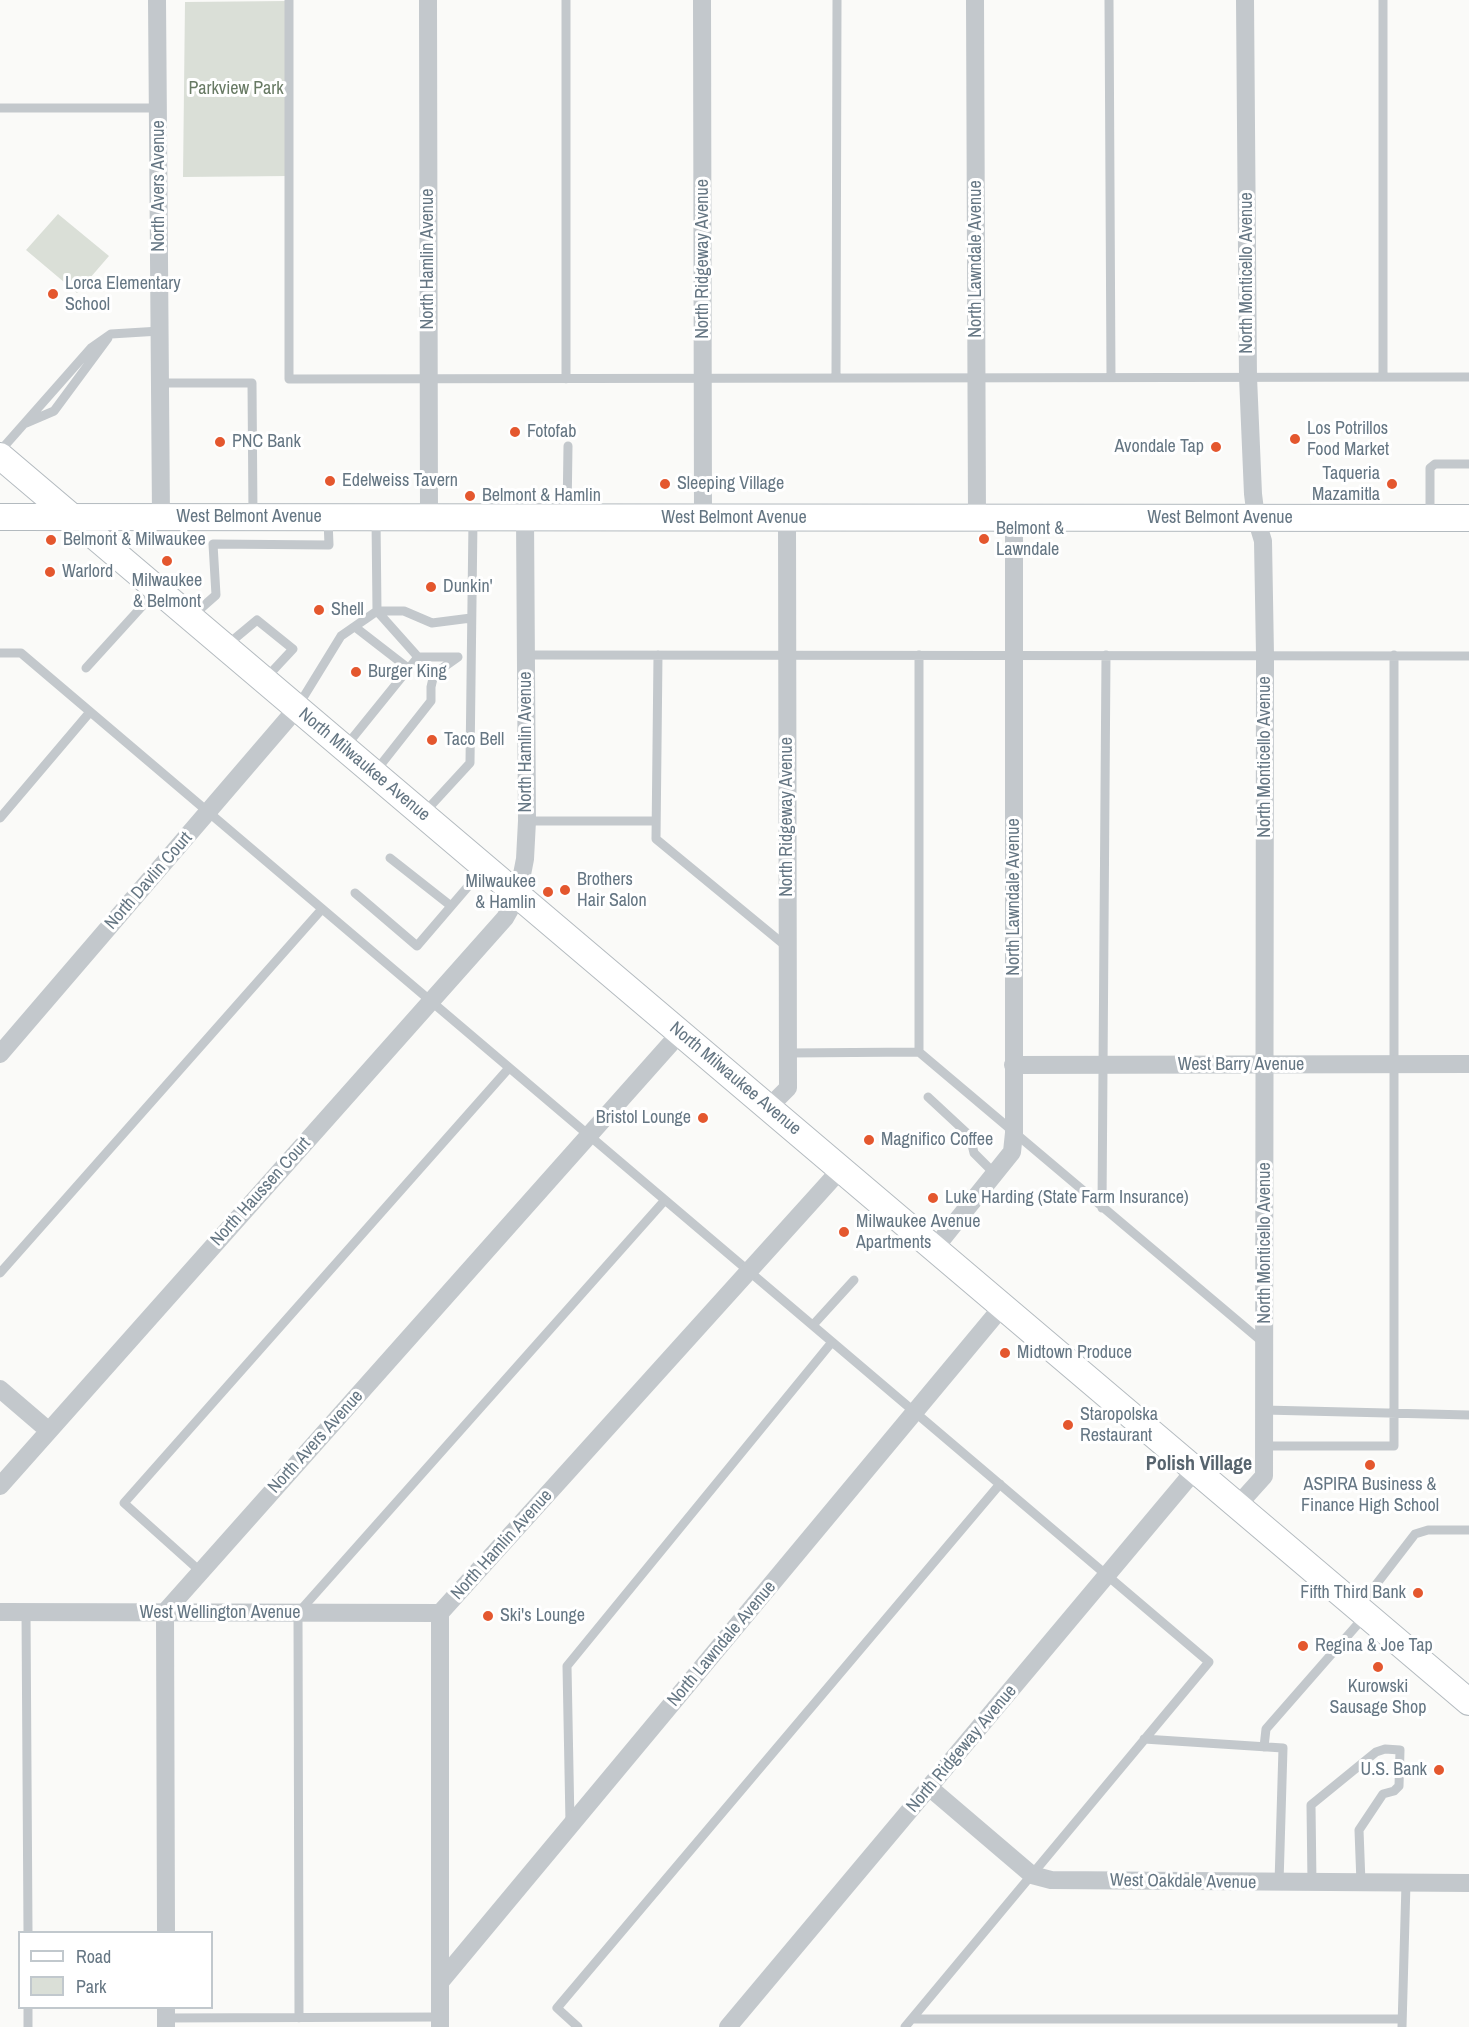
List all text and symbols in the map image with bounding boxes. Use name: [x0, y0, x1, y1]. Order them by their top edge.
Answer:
park label: Parkview Park: [188, 78, 284, 100]
street label: North Avers Avenue: [148, 120, 170, 252]
street label: North Ridgeway Avenue: [692, 179, 714, 339]
street label: North Lawndale Avenue: [965, 180, 987, 338]
street label: North Hamlin Avenue: [417, 189, 439, 329]
street label: North Monticello Avenue: [1236, 192, 1258, 354]
place label: Lorca Elementary School: [65, 273, 181, 316]
marker: Lorca Elementary School: [46, 287, 60, 301]
place label: Los Potrillos Food Market: [1307, 418, 1389, 460]
place label: Fotofab: [527, 421, 576, 443]
marker: Fotofab: [508, 425, 522, 439]
place label: PNC Bank: [232, 431, 301, 453]
marker: Los Potrillos Food Market: [1288, 432, 1302, 446]
marker: PNC Bank: [213, 435, 227, 449]
place label: Avondale Tap: [1115, 436, 1204, 458]
marker: Avondale Tap: [1209, 440, 1223, 454]
place label: Taqueria Mazamitla: [1312, 463, 1380, 506]
place label: Edelweiss Tavern: [342, 470, 458, 492]
place label: Sleeping Village: [677, 473, 784, 495]
marker: Edelweiss Tavern: [323, 474, 337, 488]
marker: Sleeping Village: [658, 477, 672, 491]
marker: Taqueria Mazamitla: [1385, 477, 1399, 491]
place label: Belmont & Hamlin: [482, 485, 601, 507]
marker: Belmont & Hamlin: [463, 489, 477, 503]
street label: West Belmont Avenue: [176, 506, 322, 528]
street label: West Belmont Avenue: [661, 507, 807, 529]
street label: West Belmont Avenue: [1147, 507, 1293, 529]
place label: Belmont & Lawndale: [996, 518, 1064, 560]
place label: Belmont & Milwaukee: [63, 529, 206, 551]
marker: Belmont & Lawndale: [977, 532, 991, 546]
marker: Belmont & Milwaukee: [44, 533, 58, 547]
marker: Milwaukee & Belmont: [160, 554, 174, 568]
place label: Warlord: [62, 561, 113, 583]
marker: Warlord: [43, 565, 57, 579]
place label: Milwaukee & Belmont: [132, 570, 202, 612]
place label: Dunkin': [443, 576, 493, 598]
marker: Dunkin': [424, 580, 438, 594]
place label: Shell: [331, 599, 364, 621]
marker: Shell: [312, 603, 326, 617]
place label: Burger King: [368, 661, 447, 683]
marker: Burger King: [349, 665, 363, 679]
street label: North Hamlin Avenue: [515, 672, 537, 812]
street label: North Monticello Avenue: [1254, 676, 1276, 838]
street label: North Milwaukee Avenue: [294, 704, 434, 826]
place label: Taco Bell: [444, 729, 504, 751]
marker: Taco Bell: [425, 733, 439, 747]
street label: North Ridgeway Avenue: [776, 737, 798, 897]
street label: North Lawndale Avenue: [1003, 818, 1025, 976]
street label: North Davlin Court: [101, 828, 197, 934]
place label: Brothers Hair Salon: [577, 869, 647, 912]
place label: Milwaukee & Hamlin: [465, 871, 536, 914]
marker: Brothers Hair Salon: [558, 883, 572, 897]
marker: Milwaukee & Hamlin: [541, 885, 555, 899]
street label: North Milwaukee Avenue: [665, 1018, 805, 1140]
street label: West Barry Avenue: [1178, 1054, 1304, 1076]
place label: Bristol Lounge: [596, 1107, 691, 1129]
marker: Bristol Lounge: [696, 1111, 710, 1125]
place label: Magnifico Coffee: [881, 1129, 993, 1151]
street label: North Haussen Court: [207, 1133, 315, 1251]
marker: Magnifico Coffee: [862, 1133, 876, 1147]
street label: North Monticello Avenue: [1254, 1162, 1276, 1324]
place label: Luke Harding (State Farm Insurance): [945, 1187, 1189, 1209]
marker: Luke Harding (State Farm Insurance): [926, 1191, 940, 1205]
place label: Milwaukee Avenue Apartments: [856, 1211, 980, 1254]
marker: Milwaukee Avenue Apartments: [837, 1225, 851, 1239]
place label: Midtown Produce: [1017, 1342, 1132, 1364]
marker: Midtown Produce: [998, 1346, 1012, 1360]
street label: North Avers Avenue: [264, 1386, 368, 1498]
place label: Staropolska Restaurant: [1080, 1404, 1158, 1446]
marker: Staropolska Restaurant: [1061, 1418, 1075, 1432]
district label: Polish Village: [1146, 1453, 1252, 1477]
marker: ASPIRA Business & Finance High School: [1363, 1458, 1377, 1472]
place label: ASPIRA Business & Finance High School: [1301, 1474, 1439, 1516]
street label: North Hamlin Avenue: [447, 1485, 557, 1605]
street label: North Lawndale Avenue: [663, 1577, 781, 1711]
place label: Fifth Third Bank: [1300, 1582, 1406, 1604]
marker: Fifth Third Bank: [1411, 1586, 1425, 1600]
street label: West Wellington Avenue: [140, 1602, 300, 1624]
place label: Ski's Lounge: [500, 1605, 585, 1627]
marker: Ski's Lounge: [481, 1609, 495, 1623]
place label: Regina & Joe Tap: [1315, 1635, 1433, 1657]
marker: Regina & Joe Tap: [1296, 1639, 1310, 1653]
marker: Kurowski Sausage Shop: [1371, 1660, 1385, 1674]
place label: Kurowski Sausage Shop: [1330, 1676, 1426, 1718]
street label: North Ridgeway Avenue: [902, 1681, 1022, 1817]
place label: U.S. Bank: [1361, 1759, 1427, 1781]
marker: U.S. Bank: [1432, 1763, 1446, 1777]
street label: West Oakdale Avenue: [1110, 1870, 1256, 1894]
legend: [18, 1931, 213, 2009]
text: Road: [76, 1944, 111, 1969]
text: Park: [76, 1974, 106, 1999]

